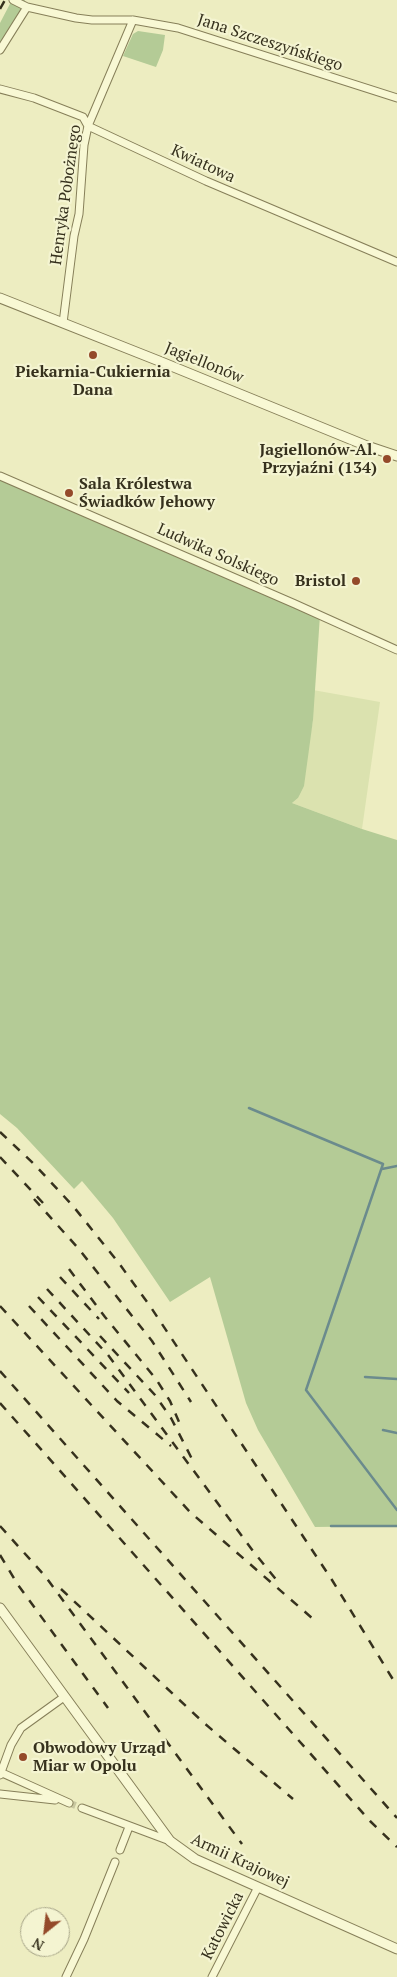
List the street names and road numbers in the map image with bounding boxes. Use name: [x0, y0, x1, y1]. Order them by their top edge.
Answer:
street label: Jana Szczeszyńskiego: [195, 10, 345, 76]
street label: Henryka Pobożnego: [47, 123, 85, 267]
street label: Kwiatowa: [168, 141, 238, 187]
street label: Jagiellonów: [162, 339, 246, 387]
street label: Ludwika Solskiego: [154, 520, 282, 590]
street label: Armii Krajowej: [188, 1830, 292, 1892]
street label: Katowicka: [198, 1889, 248, 1963]

